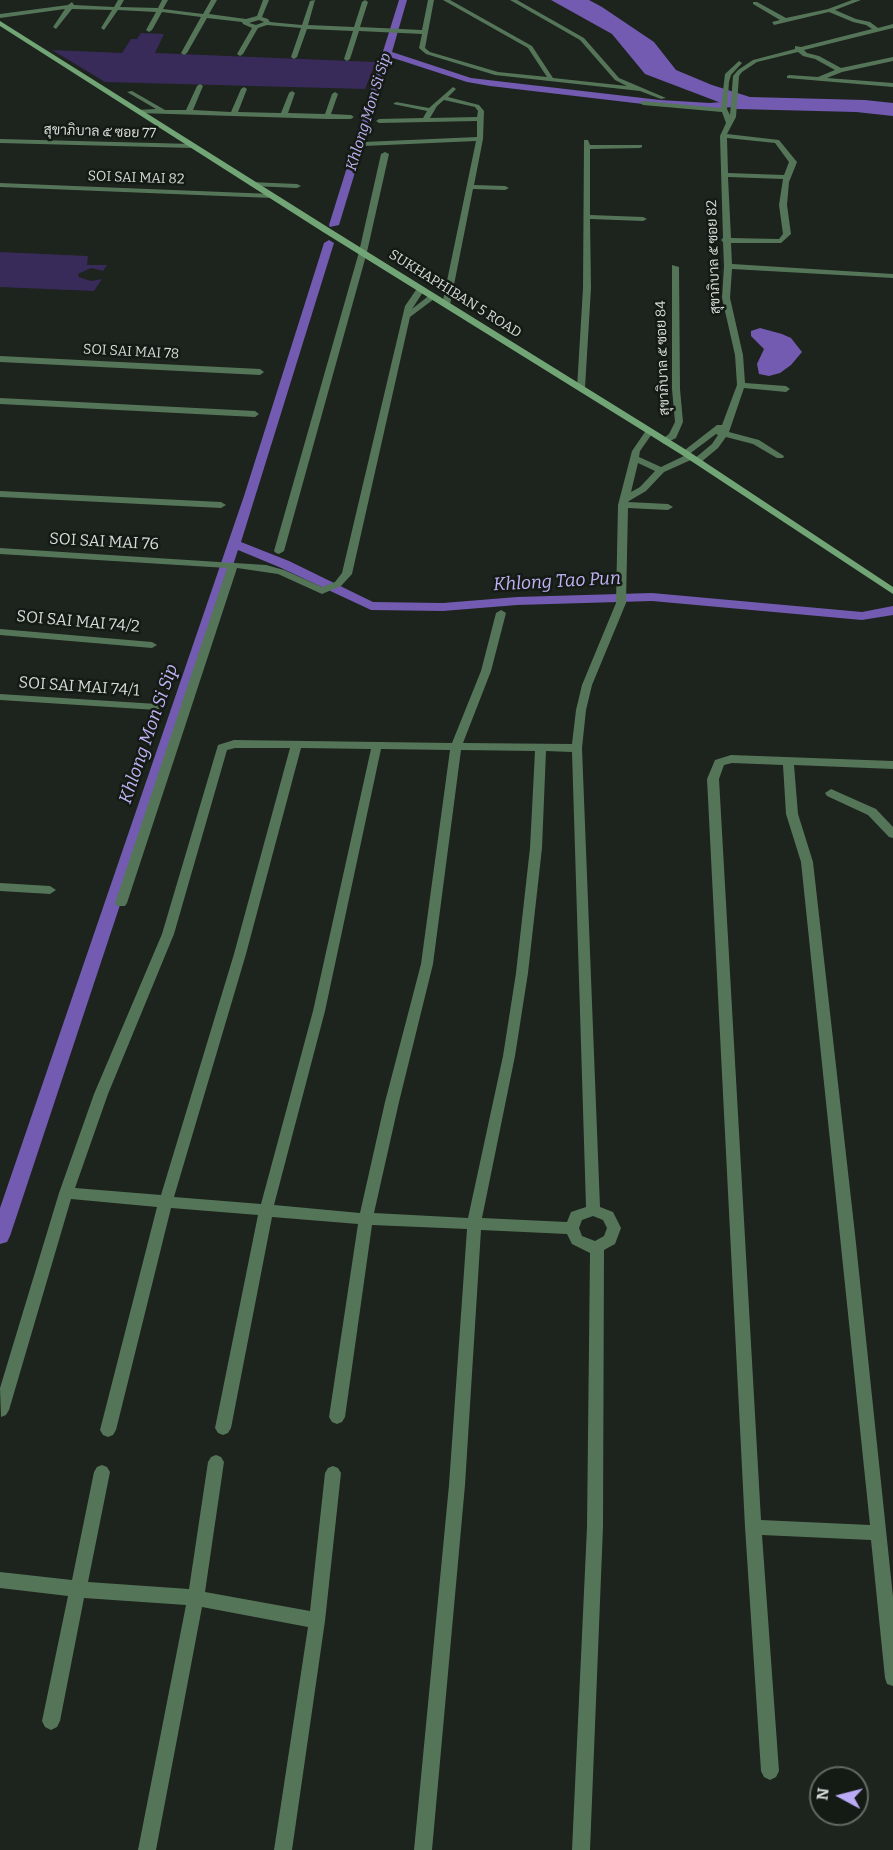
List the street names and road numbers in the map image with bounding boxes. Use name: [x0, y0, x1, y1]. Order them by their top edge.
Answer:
street label: สุขาภิบาล ๕ ซอย 77: [43, 122, 157, 142]
street label: SOI SAI MAI 82: [87, 168, 185, 188]
street label: สุขาภิบาล ๕ ซอย 82: [704, 199, 724, 315]
street label: SUKHAPHIBAN 5 ROAD: [386, 246, 524, 342]
street label: สุขาภิบาล ๕ ซอย 84: [653, 300, 673, 416]
street label: SOI SAI MAI 78: [83, 341, 179, 363]
street label: SOI SAI MAI 76: [49, 530, 159, 554]
street label: SOI SAI MAI 74/2: [16, 607, 140, 637]
street label: SOI SAI MAI 74/1: [18, 673, 140, 701]

